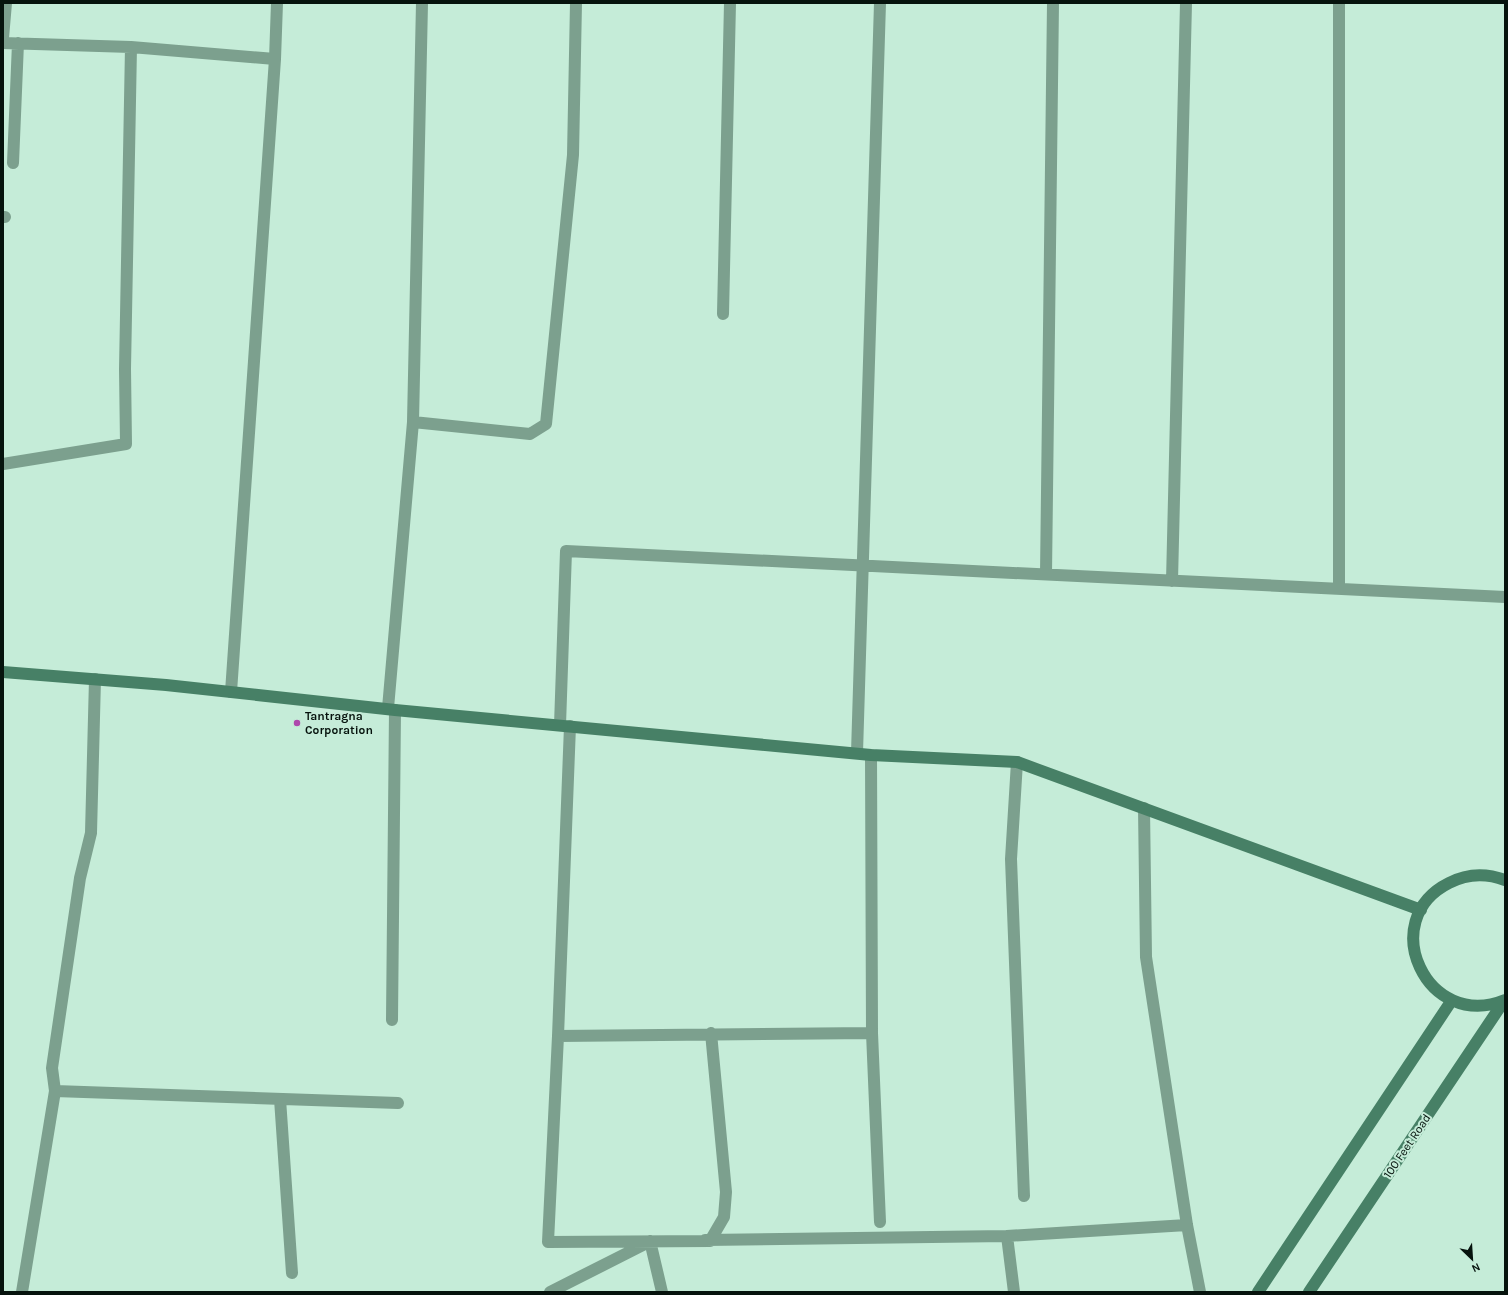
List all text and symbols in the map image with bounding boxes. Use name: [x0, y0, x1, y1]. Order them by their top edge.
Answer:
place label: Tantragna Corporation: [305, 709, 373, 737]
marker: Tantragna Corporation: [292, 718, 302, 728]
street label: 100 Feet Road: [1380, 1111, 1434, 1181]
north arrow: [1452, 1239, 1492, 1279]
text: N: [1470, 1260, 1482, 1275]

